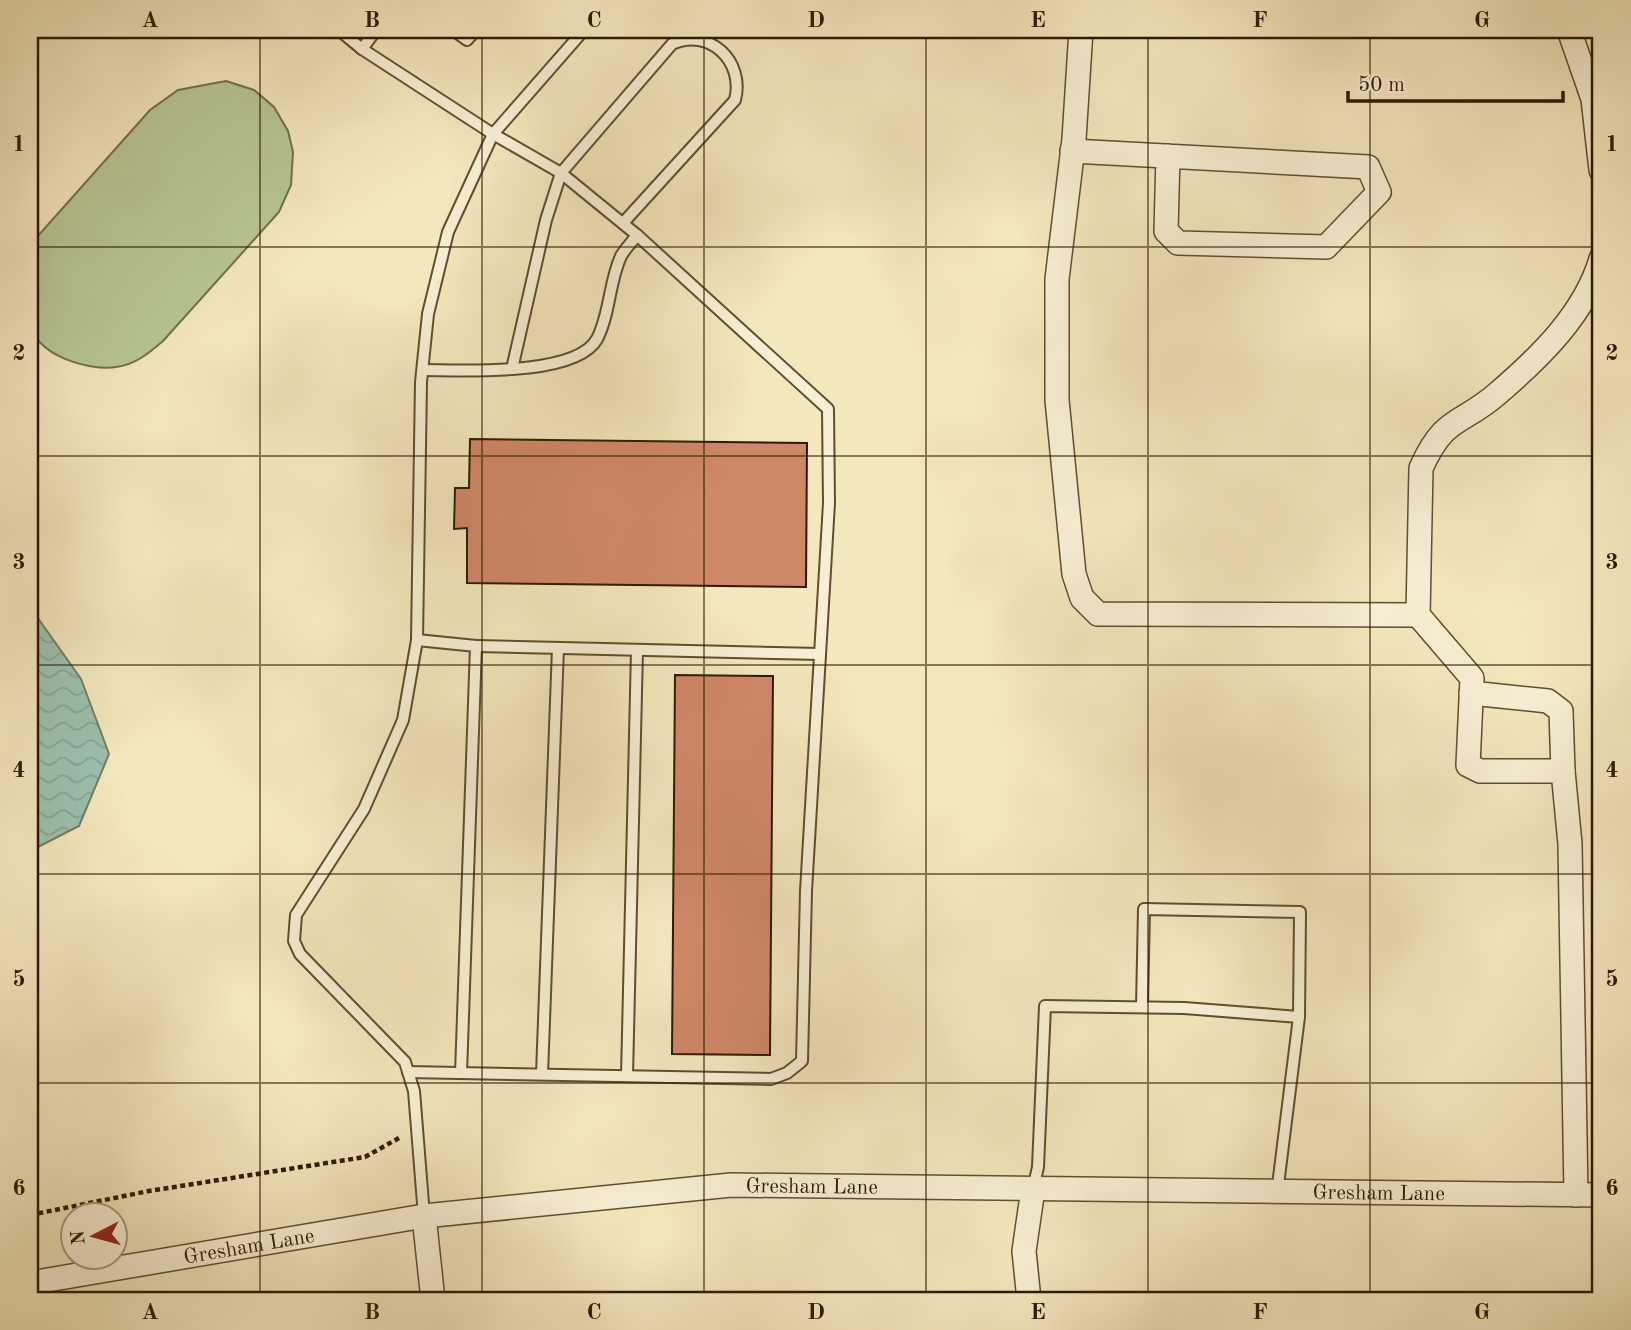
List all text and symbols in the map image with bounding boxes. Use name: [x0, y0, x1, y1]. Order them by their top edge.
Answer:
text: A: [141, 9, 159, 32]
text: B: [364, 9, 380, 32]
text: C: [586, 9, 602, 32]
text: D: [807, 9, 825, 32]
text: E: [1030, 9, 1046, 32]
text: F: [1252, 9, 1268, 32]
text: G: [1474, 9, 1490, 32]
scale bar: [1348, 60, 1563, 104]
text: 50 m: [1358, 75, 1405, 96]
text: 1: [12, 133, 26, 156]
text: 1: [1605, 133, 1619, 156]
text: 2: [12, 342, 26, 365]
text: 2: [1605, 342, 1619, 365]
text: 3: [12, 551, 26, 574]
text: 3: [1605, 551, 1619, 574]
text: 4: [12, 759, 26, 782]
text: 4: [1605, 759, 1619, 782]
text: 5: [12, 968, 26, 991]
text: 5: [1605, 968, 1619, 991]
street label: Gresham Lane: [745, 1176, 878, 1199]
text: 6: [12, 1177, 26, 1200]
text: 6: [1605, 1177, 1619, 1200]
street label: Gresham Lane: [1312, 1183, 1445, 1205]
north arrow: [60, 1200, 130, 1270]
street label: Gresham Lane: [182, 1226, 316, 1269]
text: N: [69, 1229, 90, 1246]
text: A: [141, 1301, 159, 1324]
text: B: [364, 1301, 380, 1324]
text: C: [586, 1301, 602, 1324]
text: D: [807, 1301, 825, 1324]
text: E: [1030, 1301, 1046, 1324]
text: F: [1252, 1301, 1268, 1324]
text: G: [1474, 1301, 1490, 1324]

